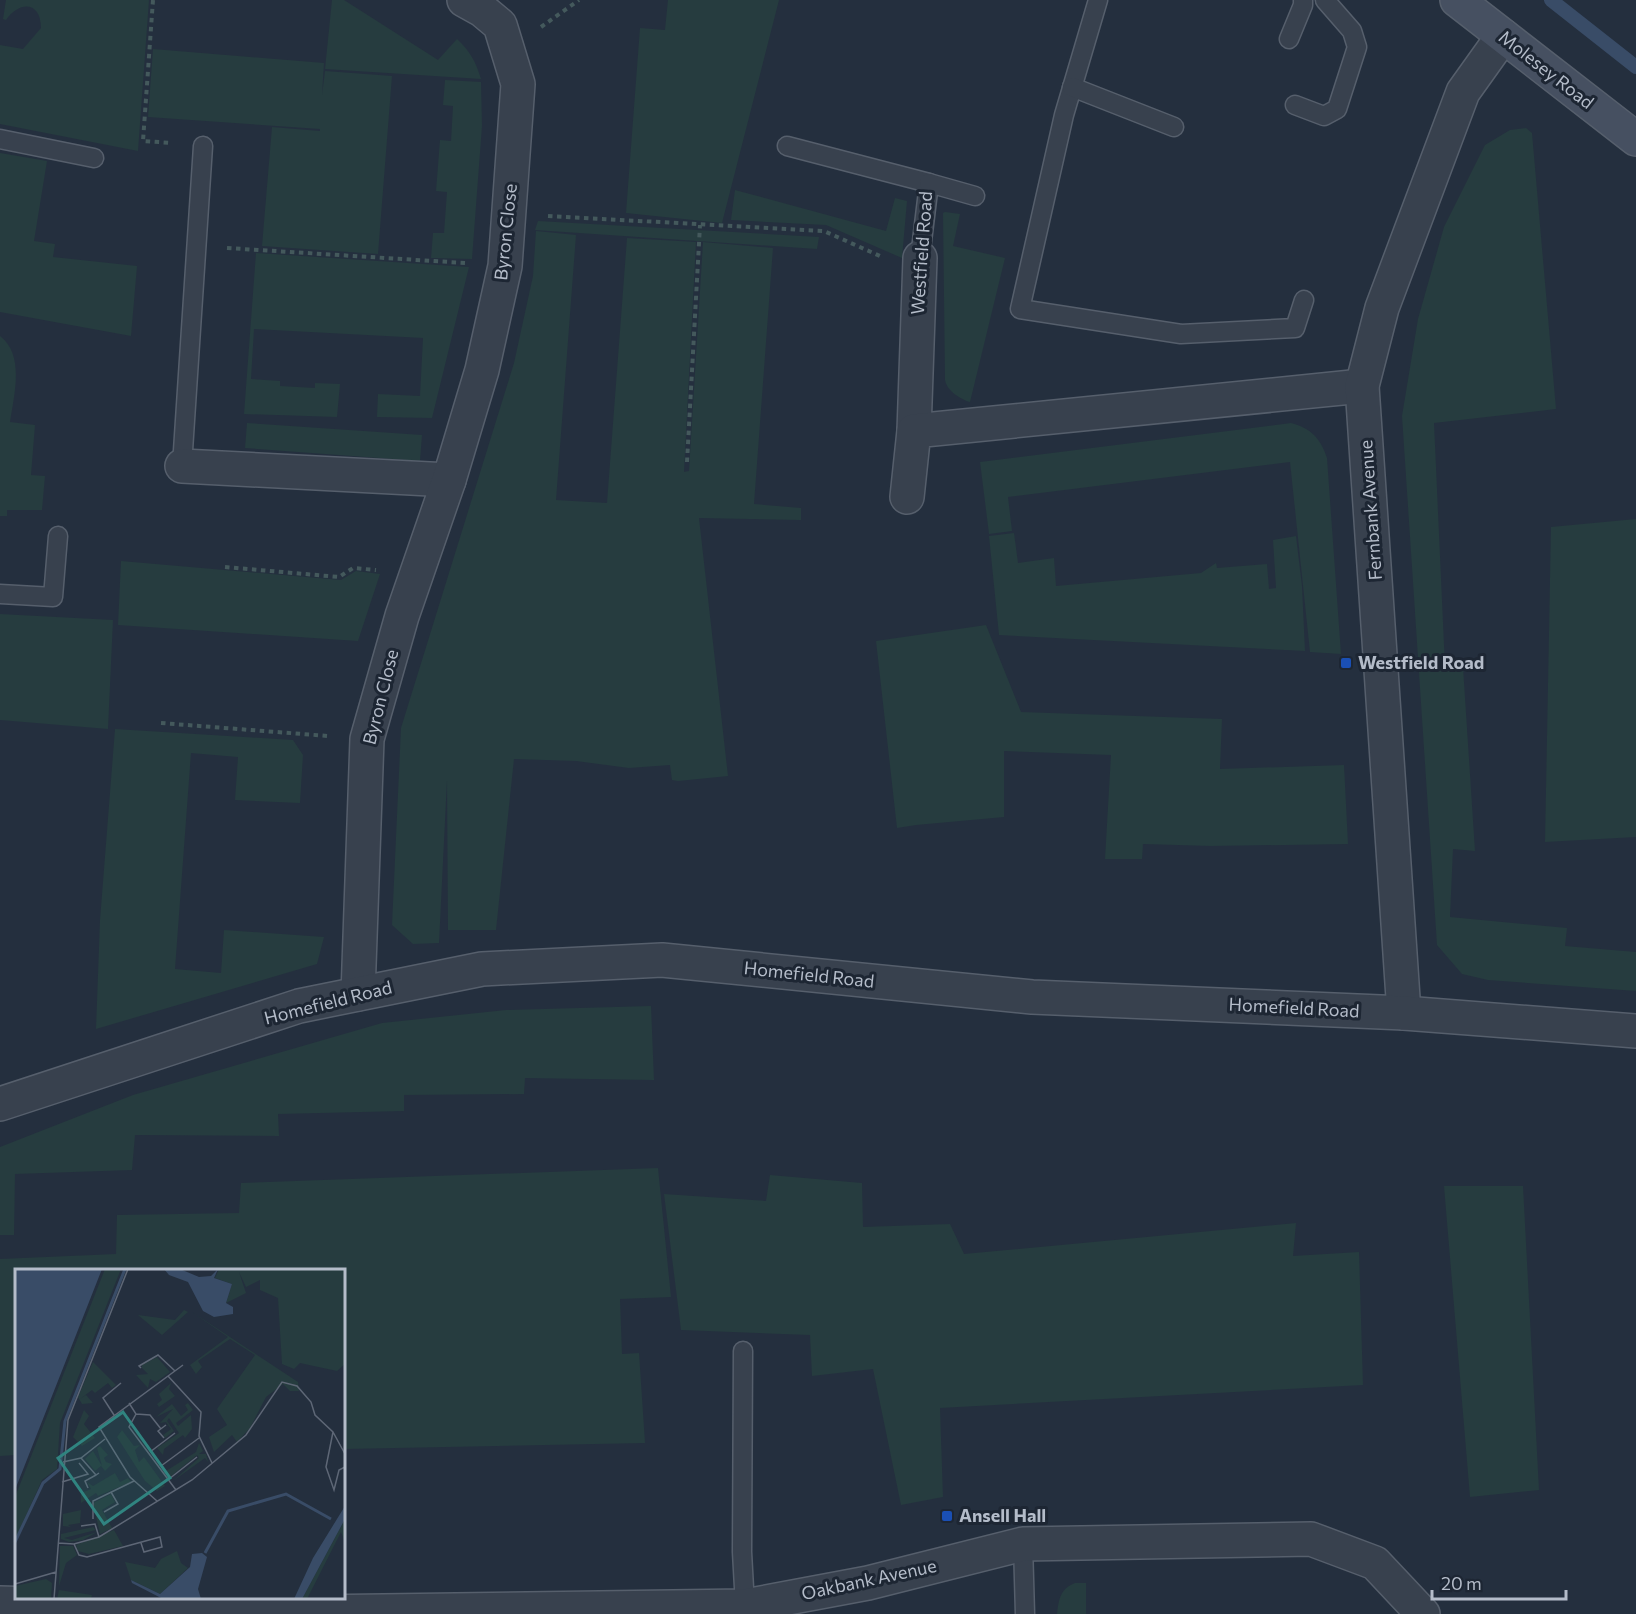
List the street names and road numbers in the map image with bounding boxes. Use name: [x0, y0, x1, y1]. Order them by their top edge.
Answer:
street label: Molesey Road: [1495, 25, 1598, 113]
street label: Byron Close: [489, 182, 521, 281]
street label: Westfield Road: [906, 190, 936, 315]
street label: Fernbank Avenue: [1354, 439, 1386, 581]
street label: Byron Close: [358, 647, 402, 747]
street label: Homefield Road: [743, 956, 875, 992]
street label: Homefield Road: [262, 976, 394, 1029]
street label: Homefield Road: [1228, 993, 1360, 1021]
street label: Oakbank Avenue: [799, 1554, 938, 1604]

